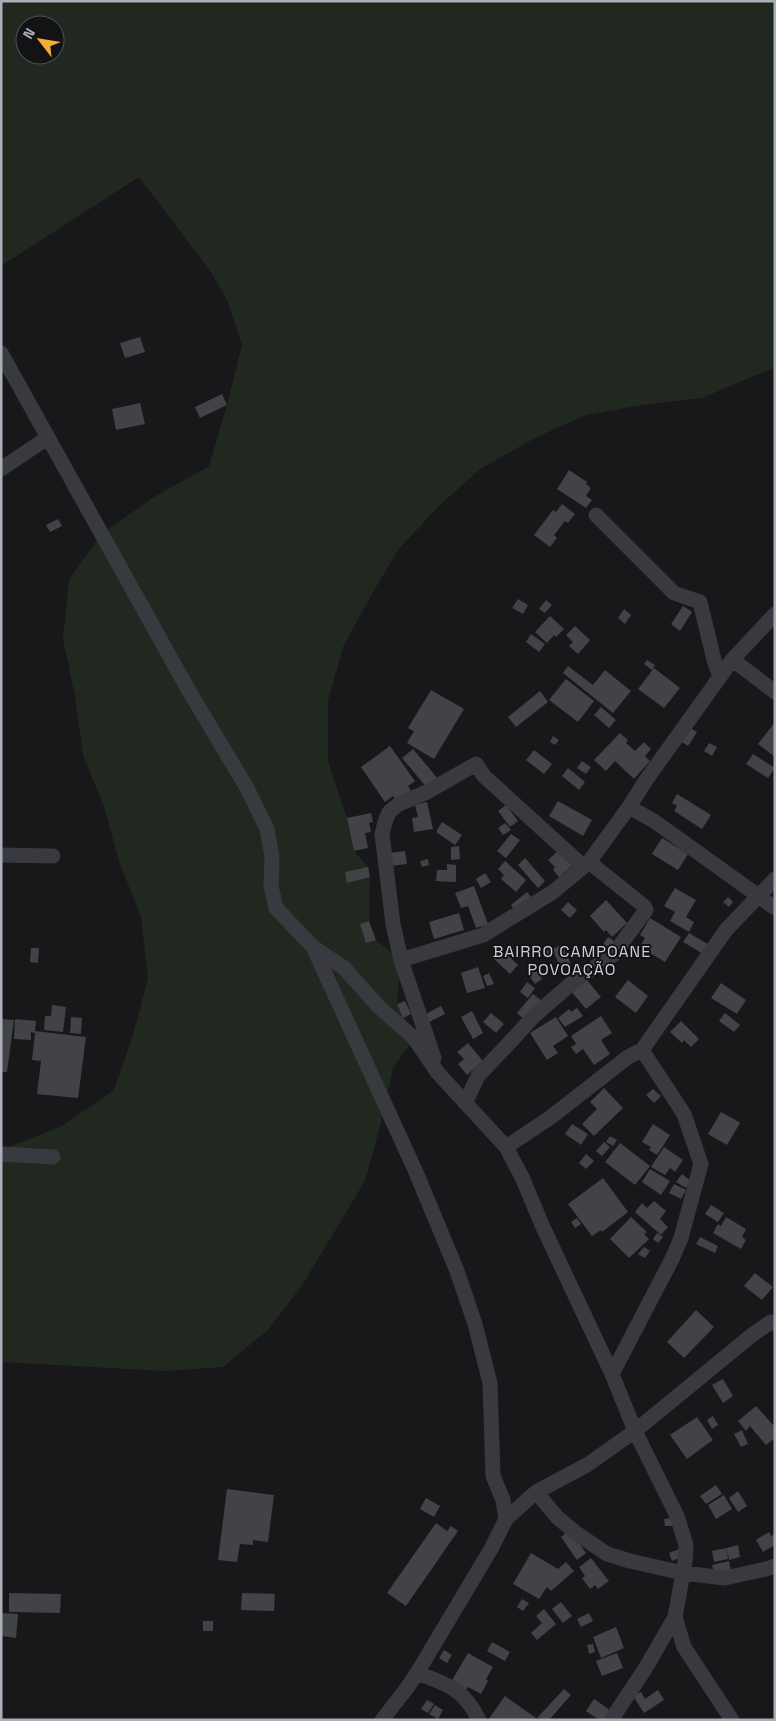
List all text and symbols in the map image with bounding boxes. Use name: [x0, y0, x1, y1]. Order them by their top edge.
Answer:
north arrow: [15, 15, 65, 65]
text: N: [19, 25, 39, 42]
district label: BAIRRO CAMPOANE POVOAÇÃO: [493, 941, 651, 980]

